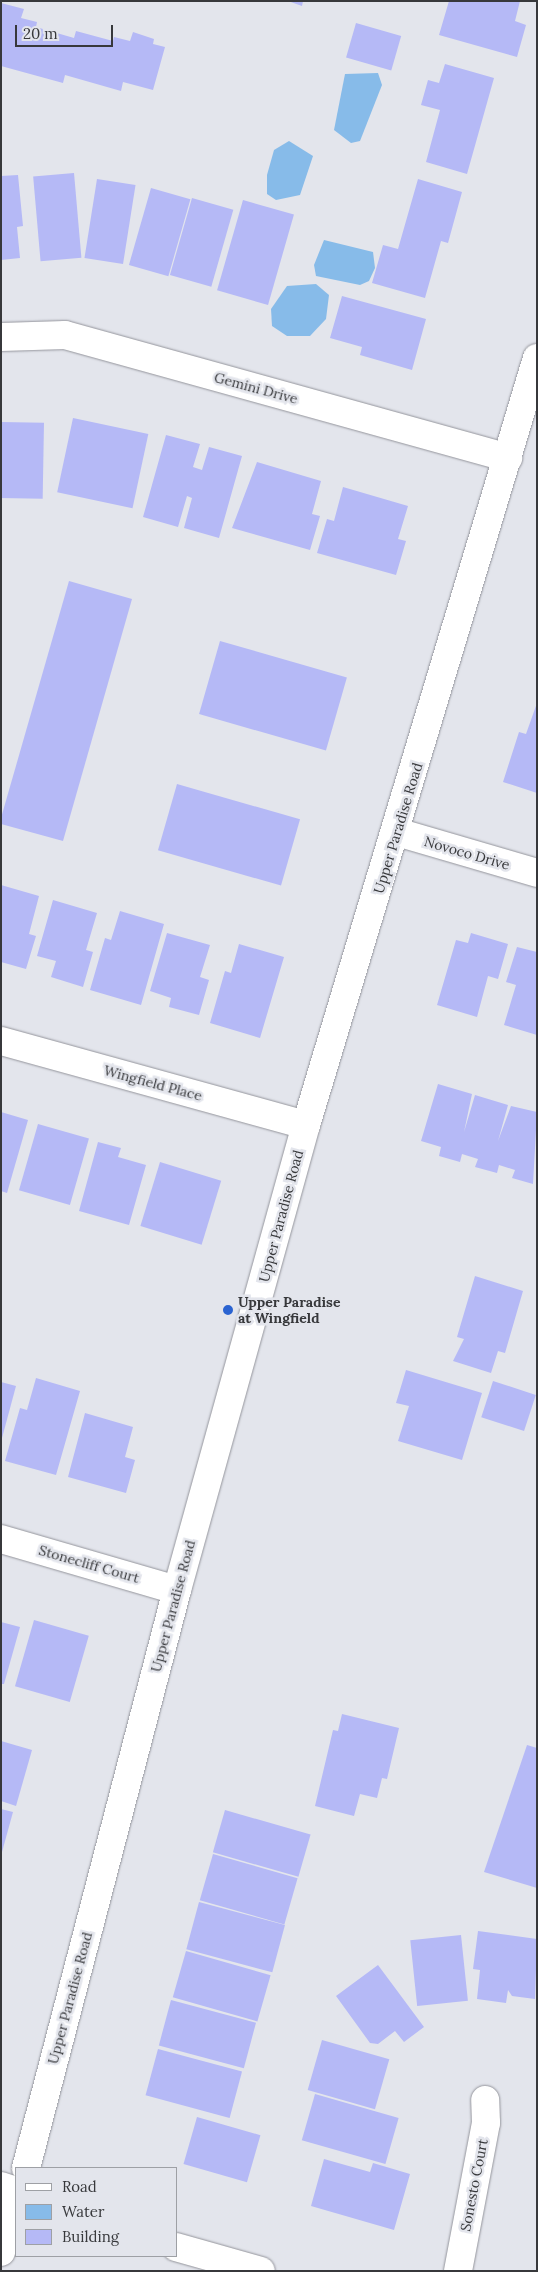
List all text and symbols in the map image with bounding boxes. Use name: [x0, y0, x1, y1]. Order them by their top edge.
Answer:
scale bar: [18, 15, 115, 47]
text: 20 m: [23, 24, 58, 43]
street label: Gemini Drive: [212, 369, 300, 407]
street label: Upper Paradise Road: [370, 761, 426, 895]
street label: Novoco Drive: [422, 833, 512, 873]
street label: Wingfield Place: [102, 1062, 204, 1104]
street label: Upper Paradise Road: [255, 1148, 307, 1284]
place label: Upper Paradise at Wingfield: [238, 1294, 340, 1326]
marker: Upper Paradise at Wingfield: [222, 1304, 234, 1316]
street label: Upper Paradise Road: [147, 1538, 199, 1674]
street label: Stonecliff Court: [37, 1542, 141, 1586]
street label: Upper Paradise Road: [44, 1930, 96, 2066]
street label: Sonesto Court: [457, 2137, 491, 2233]
legend: [15, 2167, 178, 2257]
text: Road: [62, 2177, 97, 2196]
text: Water: [62, 2202, 104, 2221]
text: Building: [62, 2227, 119, 2246]

